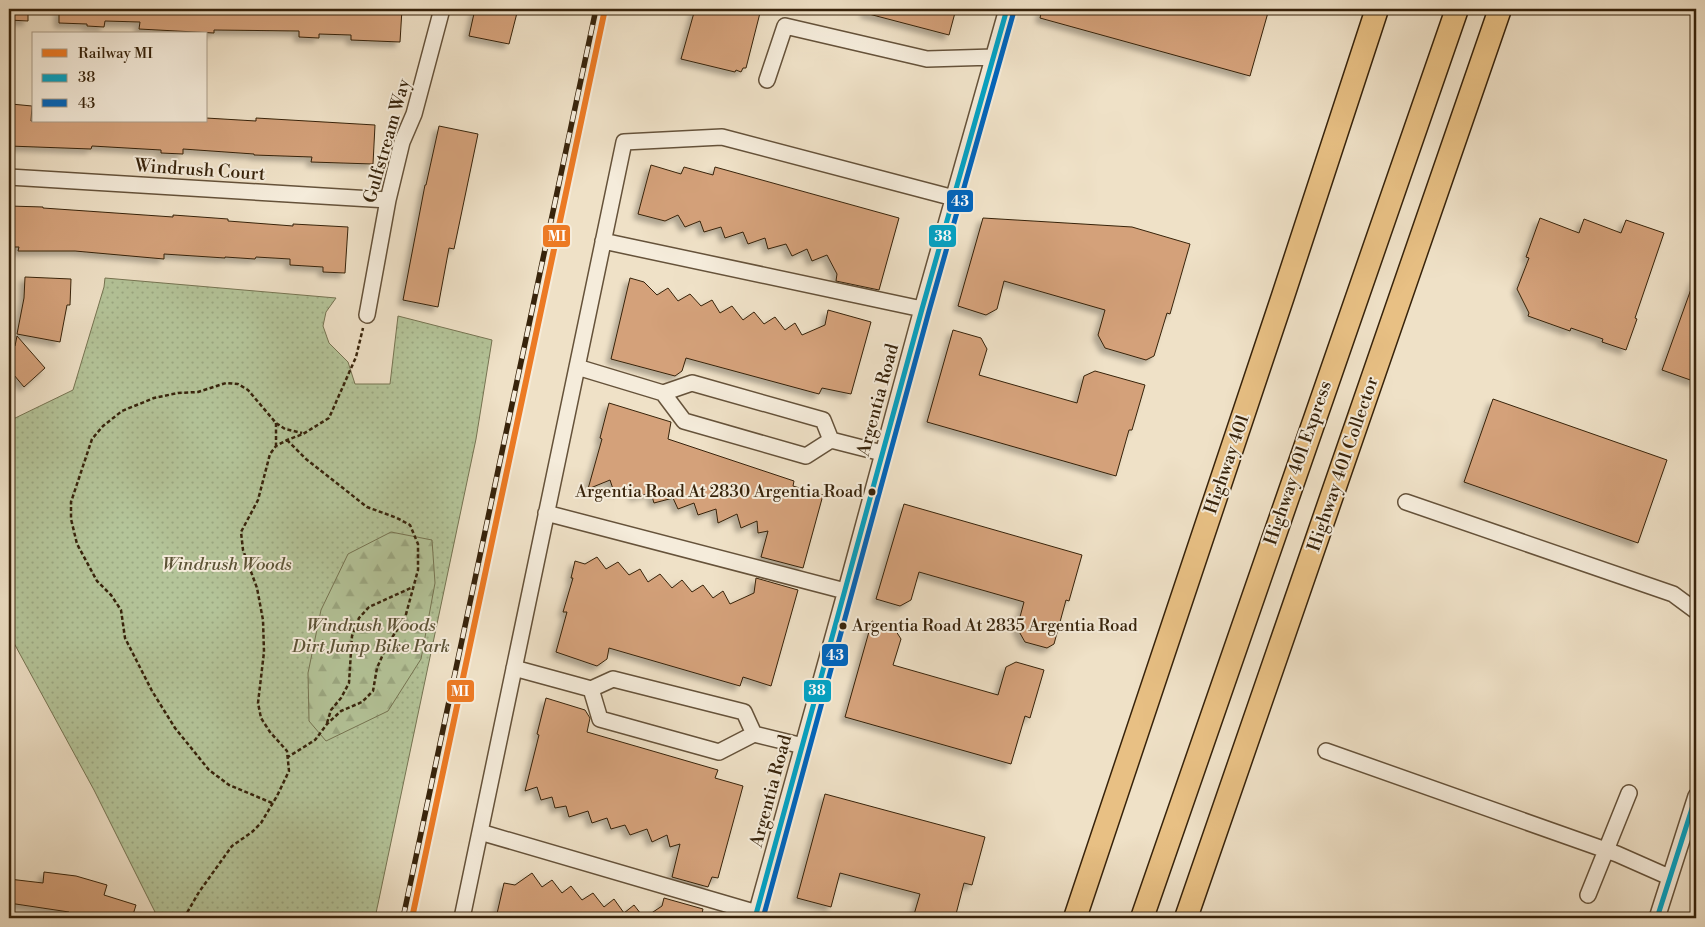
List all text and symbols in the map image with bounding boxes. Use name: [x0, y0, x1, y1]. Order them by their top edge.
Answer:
legend: [32, 32, 208, 122]
text: Railway MI: [78, 44, 153, 63]
text: 38: [78, 68, 95, 87]
street label: Gulfstream Way: [358, 76, 416, 206]
text: 43: [78, 94, 95, 113]
street label: Windrush Court: [133, 154, 267, 186]
line badge: 43: [946, 189, 974, 213]
text: 43: [951, 193, 969, 211]
line badge: MI: [542, 224, 571, 248]
line badge: 38: [928, 224, 957, 248]
text: MI: [548, 228, 567, 246]
text: 38: [934, 228, 952, 246]
street label: Argentia Road: [852, 340, 904, 460]
street label: Highway 401 Collector: [1302, 373, 1384, 554]
street label: Highway 401 Express: [1259, 378, 1337, 548]
street label: Highway 401: [1199, 411, 1255, 517]
place label: Argentia Road At 2830 Argentia Road: [574, 481, 863, 503]
marker: Argentia Road At 2830 Argentia Road: [867, 487, 877, 497]
park label: Windrush Woods: [162, 553, 292, 576]
park label: Windrush Woods Dirt Jump Bike Park: [291, 614, 450, 658]
place label: Argentia Road At 2835 Argentia Road: [851, 615, 1138, 637]
marker: Argentia Road At 2835 Argentia Road: [838, 621, 848, 631]
line badge: 43: [821, 643, 849, 667]
text: 43: [826, 647, 844, 665]
line badge: MI: [446, 679, 475, 703]
line badge: 38: [803, 679, 832, 703]
text: 38: [808, 682, 826, 700]
text: MI: [451, 683, 470, 701]
street label: Argentia Road: [745, 731, 797, 851]

